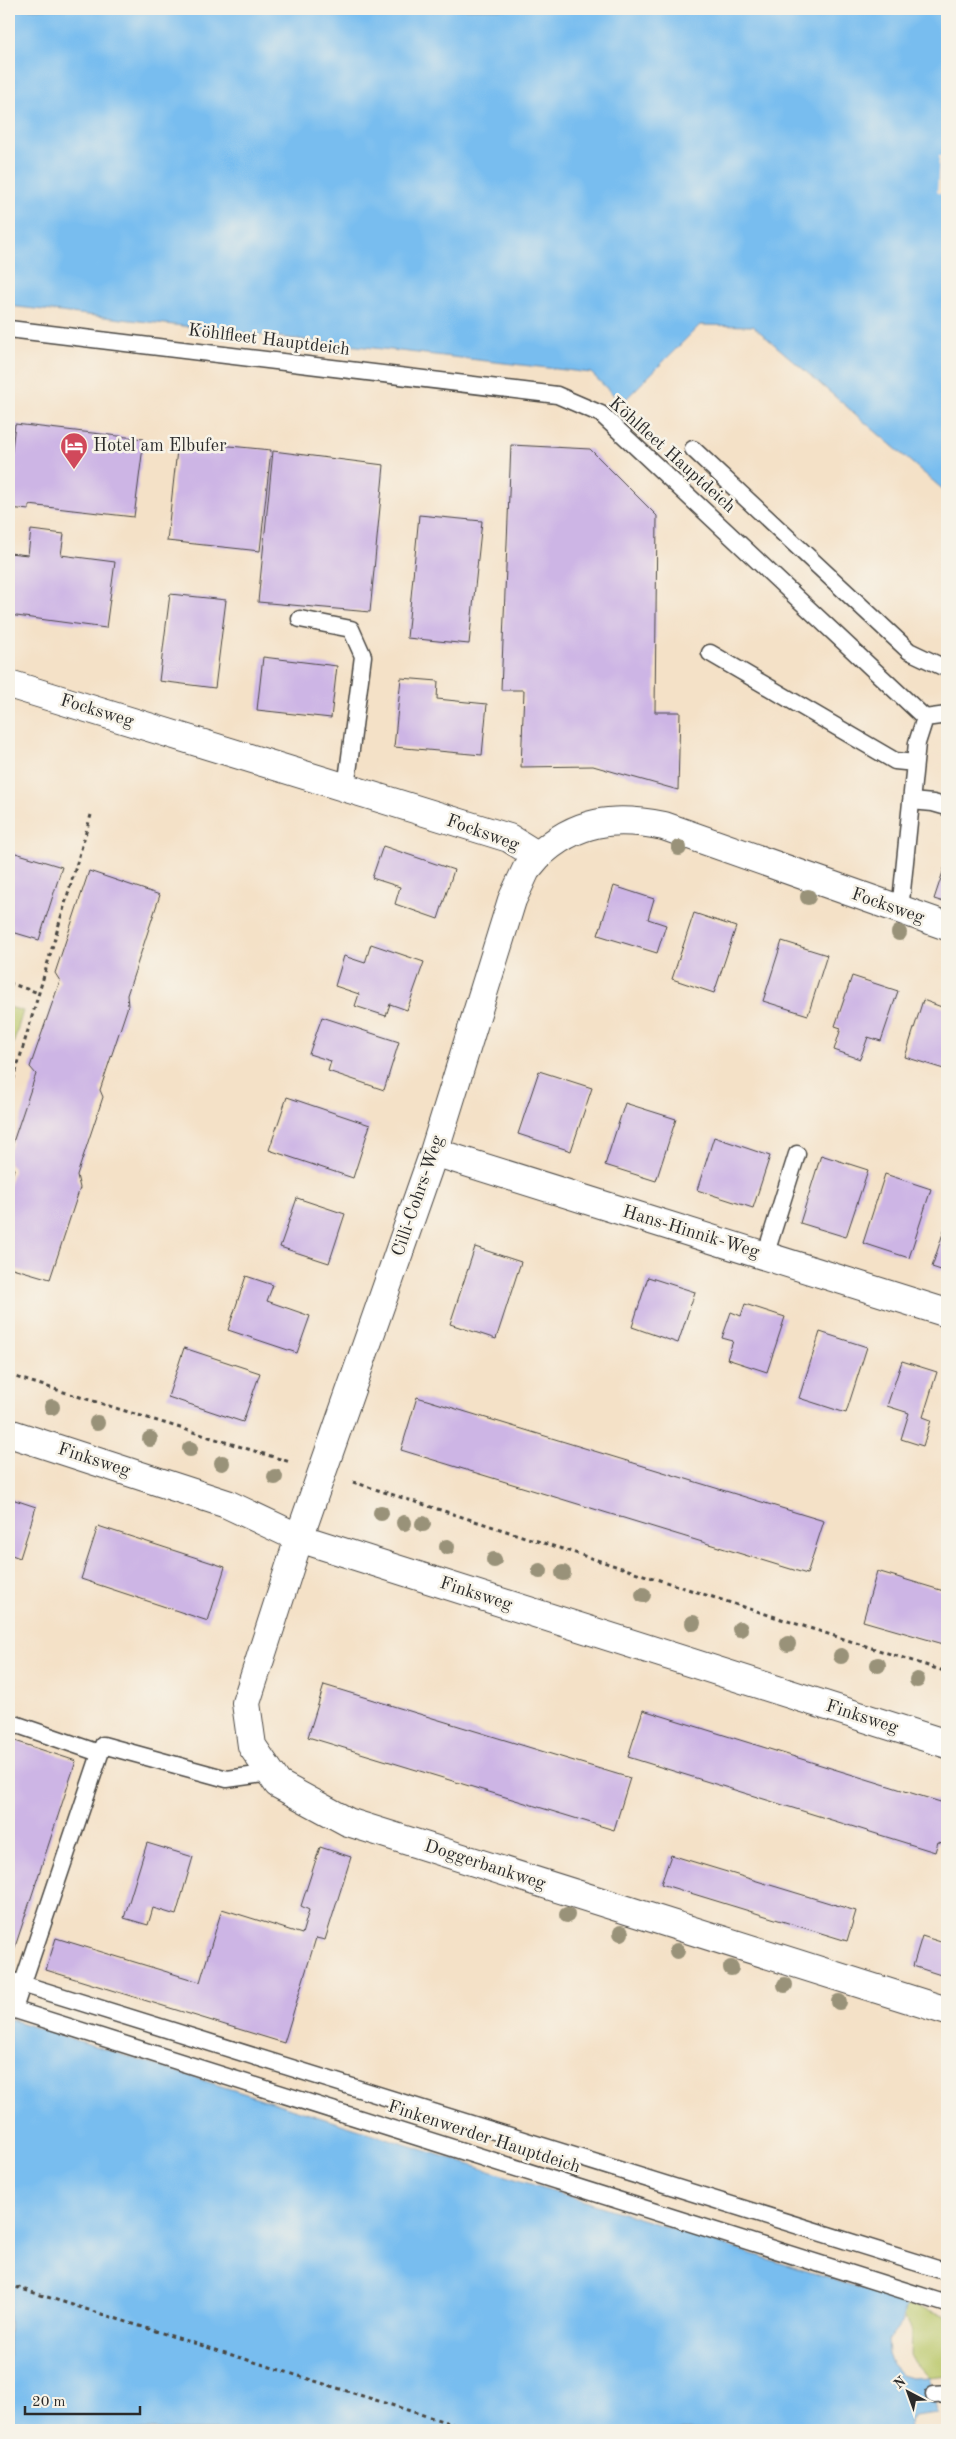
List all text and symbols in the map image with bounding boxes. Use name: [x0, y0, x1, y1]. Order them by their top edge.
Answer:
street label: Köhlfleet Hauptdeich: [187, 321, 351, 359]
street label: Köhlfleet Hauptdeich: [605, 394, 739, 516]
hotel icon: Hotel am Elbufer: [59, 431, 89, 470]
place label: Hotel am Elbufer: [93, 437, 227, 455]
street label: Focksweg: [58, 691, 136, 731]
street label: Focksweg: [444, 812, 522, 855]
street label: Focksweg: [849, 885, 927, 927]
street label: Cilli-Cohrs-Weg: [389, 1133, 447, 1259]
street label: Hans-Hinnik-Weg: [620, 1203, 762, 1261]
street label: Finksweg: [56, 1440, 133, 1480]
street label: Finksweg: [438, 1574, 515, 1614]
street label: Finksweg: [824, 1697, 901, 1737]
street label: Doggerbankweg: [422, 1837, 548, 1893]
street label: Finkenwerder Hauptdeich: [385, 2097, 583, 2177]
north arrow: [884, 2366, 934, 2416]
text: N: [891, 2374, 909, 2392]
scale bar: [25, 2384, 140, 2416]
text: 20 m: [32, 2395, 66, 2410]

